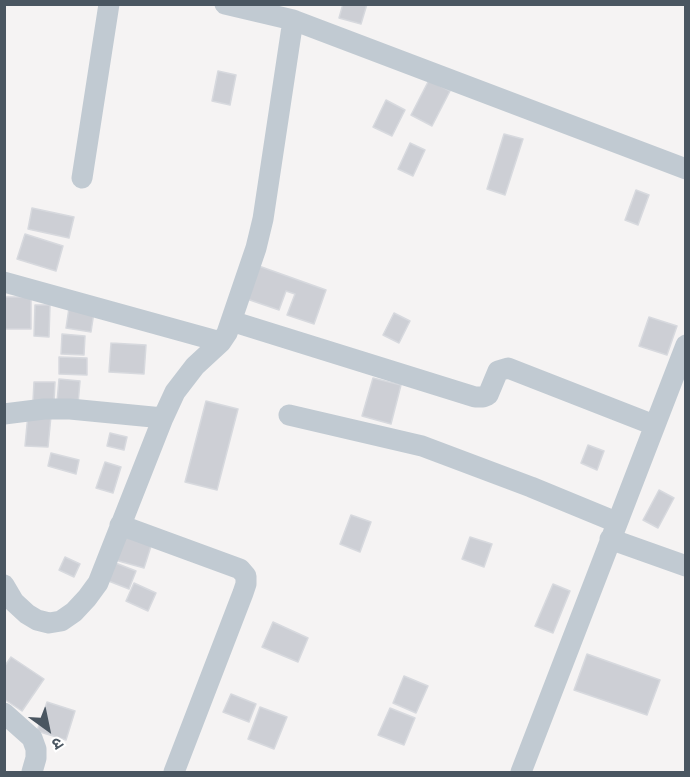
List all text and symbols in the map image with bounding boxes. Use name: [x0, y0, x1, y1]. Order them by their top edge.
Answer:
north arrow: [18, 699, 78, 759]
text: उ: [48, 733, 67, 755]

